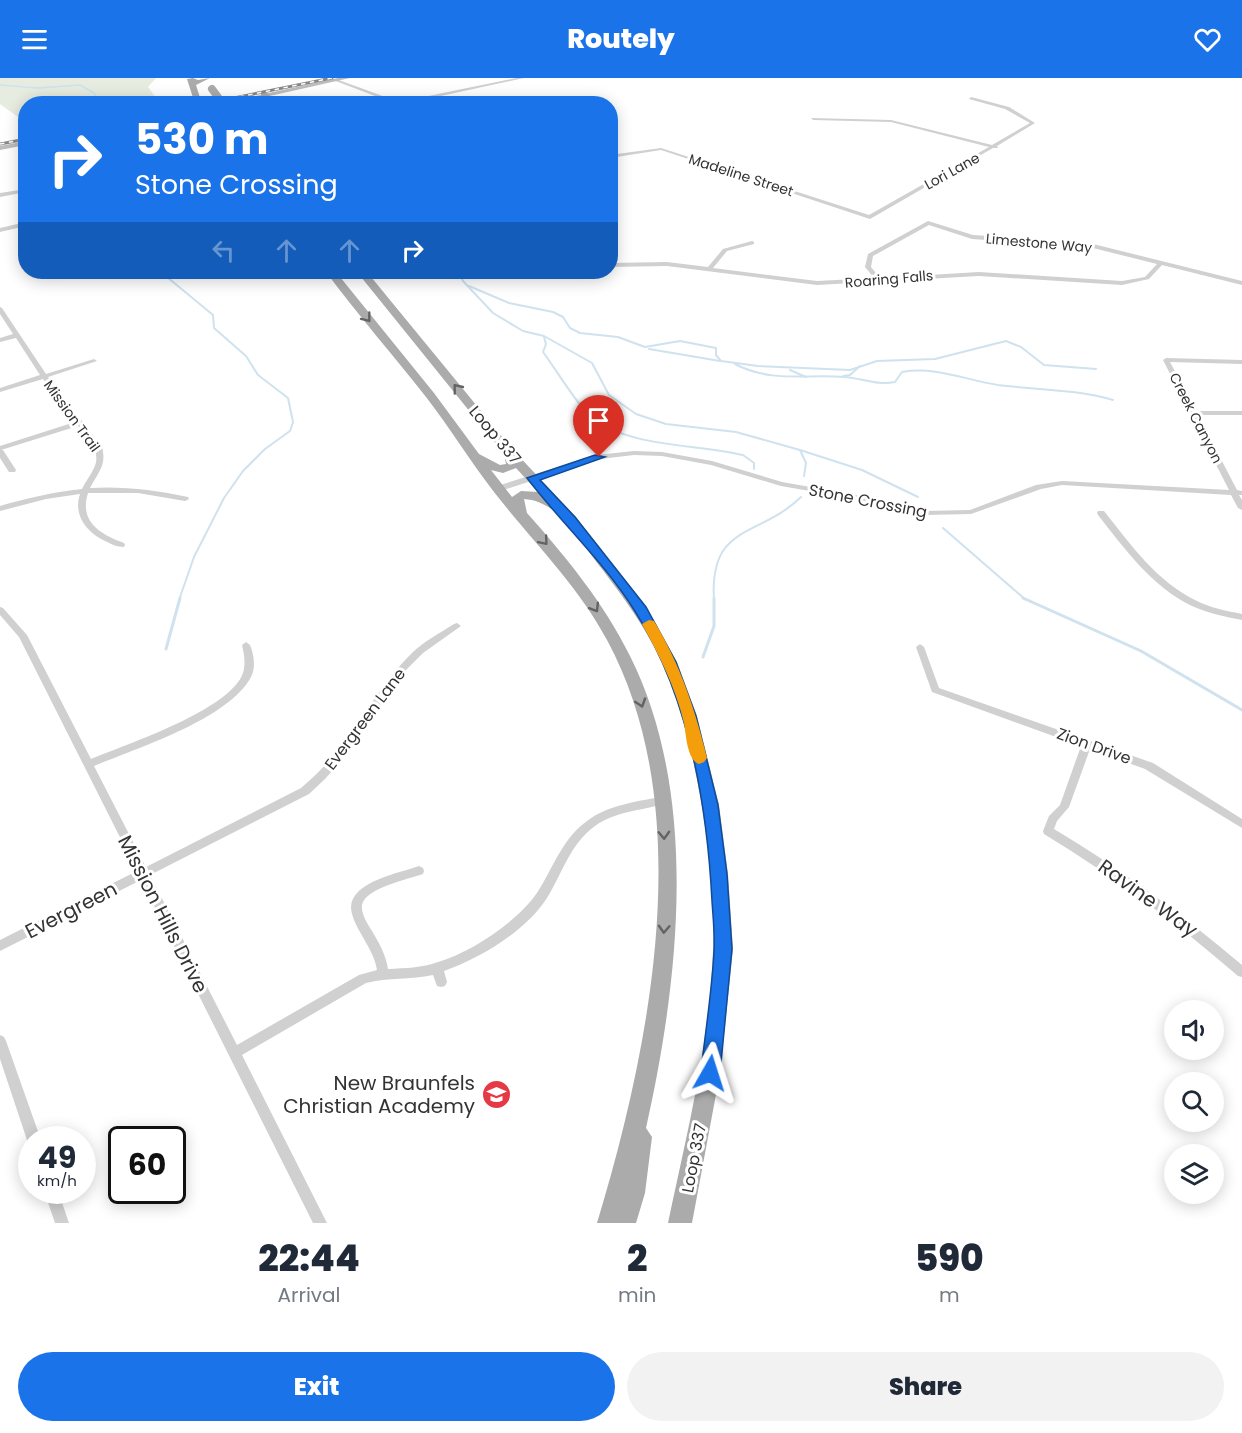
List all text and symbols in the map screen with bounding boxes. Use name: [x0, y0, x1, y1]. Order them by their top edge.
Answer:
text: Routely: [567, 20, 675, 57]
icon: menu: [18, 23, 51, 56]
icon: heart: [1191, 23, 1224, 56]
text: 530 m: [135, 110, 268, 169]
icon: right: [36, 120, 114, 198]
street label: Lori Lane: [921, 147, 984, 194]
street label: Madeline Street: [686, 149, 796, 201]
text: Stone Crossing: [135, 166, 338, 203]
street label: Limestone Way: [985, 228, 1093, 258]
icon: left: [207, 234, 240, 267]
icon: ahead: [270, 234, 303, 267]
icon: ahead: [333, 234, 366, 267]
icon: right: [396, 234, 429, 267]
street label: Roaring Falls: [844, 265, 934, 293]
one-way arrow: [359, 311, 370, 322]
street label: Creek Canyon: [1165, 369, 1227, 467]
street label: Mission Trail: [39, 376, 105, 456]
one-way arrow: [453, 384, 464, 395]
pin: [573, 395, 624, 457]
street label: Loop 337: [464, 401, 526, 469]
icon: arrive: [582, 404, 615, 437]
street label: Stone Crossing: [807, 478, 929, 524]
one-way arrow: [537, 534, 548, 545]
one-way arrow: [587, 601, 598, 612]
street label: Evergreen Lane: [319, 663, 411, 775]
one-way arrow: [634, 697, 646, 707]
street label: Zion Drive: [1054, 722, 1134, 770]
street label: Mission Hills Drive: [111, 830, 215, 998]
one-way arrow: [658, 831, 670, 840]
street label: Ravine Way: [1093, 852, 1203, 944]
street label: Evergreen: [20, 875, 122, 945]
one-way arrow: [657, 924, 670, 933]
map controls: [1164, 1000, 1224, 1204]
button: sound: [1164, 1000, 1224, 1060]
position arrow: [678, 1041, 742, 1105]
place label: New Braunfels Christian Academy: [283, 1069, 475, 1120]
button: search: [1164, 1072, 1224, 1132]
school or university icon: New Braunfels Christian Academy: [480, 1078, 512, 1110]
street label: Loop 337: [676, 1121, 712, 1195]
speed limit sign: 60: [108, 1126, 186, 1204]
text: 49: [38, 1136, 76, 1179]
button: layers: [1164, 1144, 1224, 1204]
text: km/h: [37, 1170, 77, 1191]
text: 22:44: [258, 1233, 360, 1284]
text: 2: [627, 1233, 648, 1284]
text: 590: [915, 1233, 984, 1284]
text: Arrival: [278, 1281, 341, 1309]
text: min: [618, 1281, 656, 1309]
text: m: [939, 1281, 960, 1309]
button: Exit: [18, 1352, 615, 1421]
button: Share: [627, 1352, 1224, 1421]

